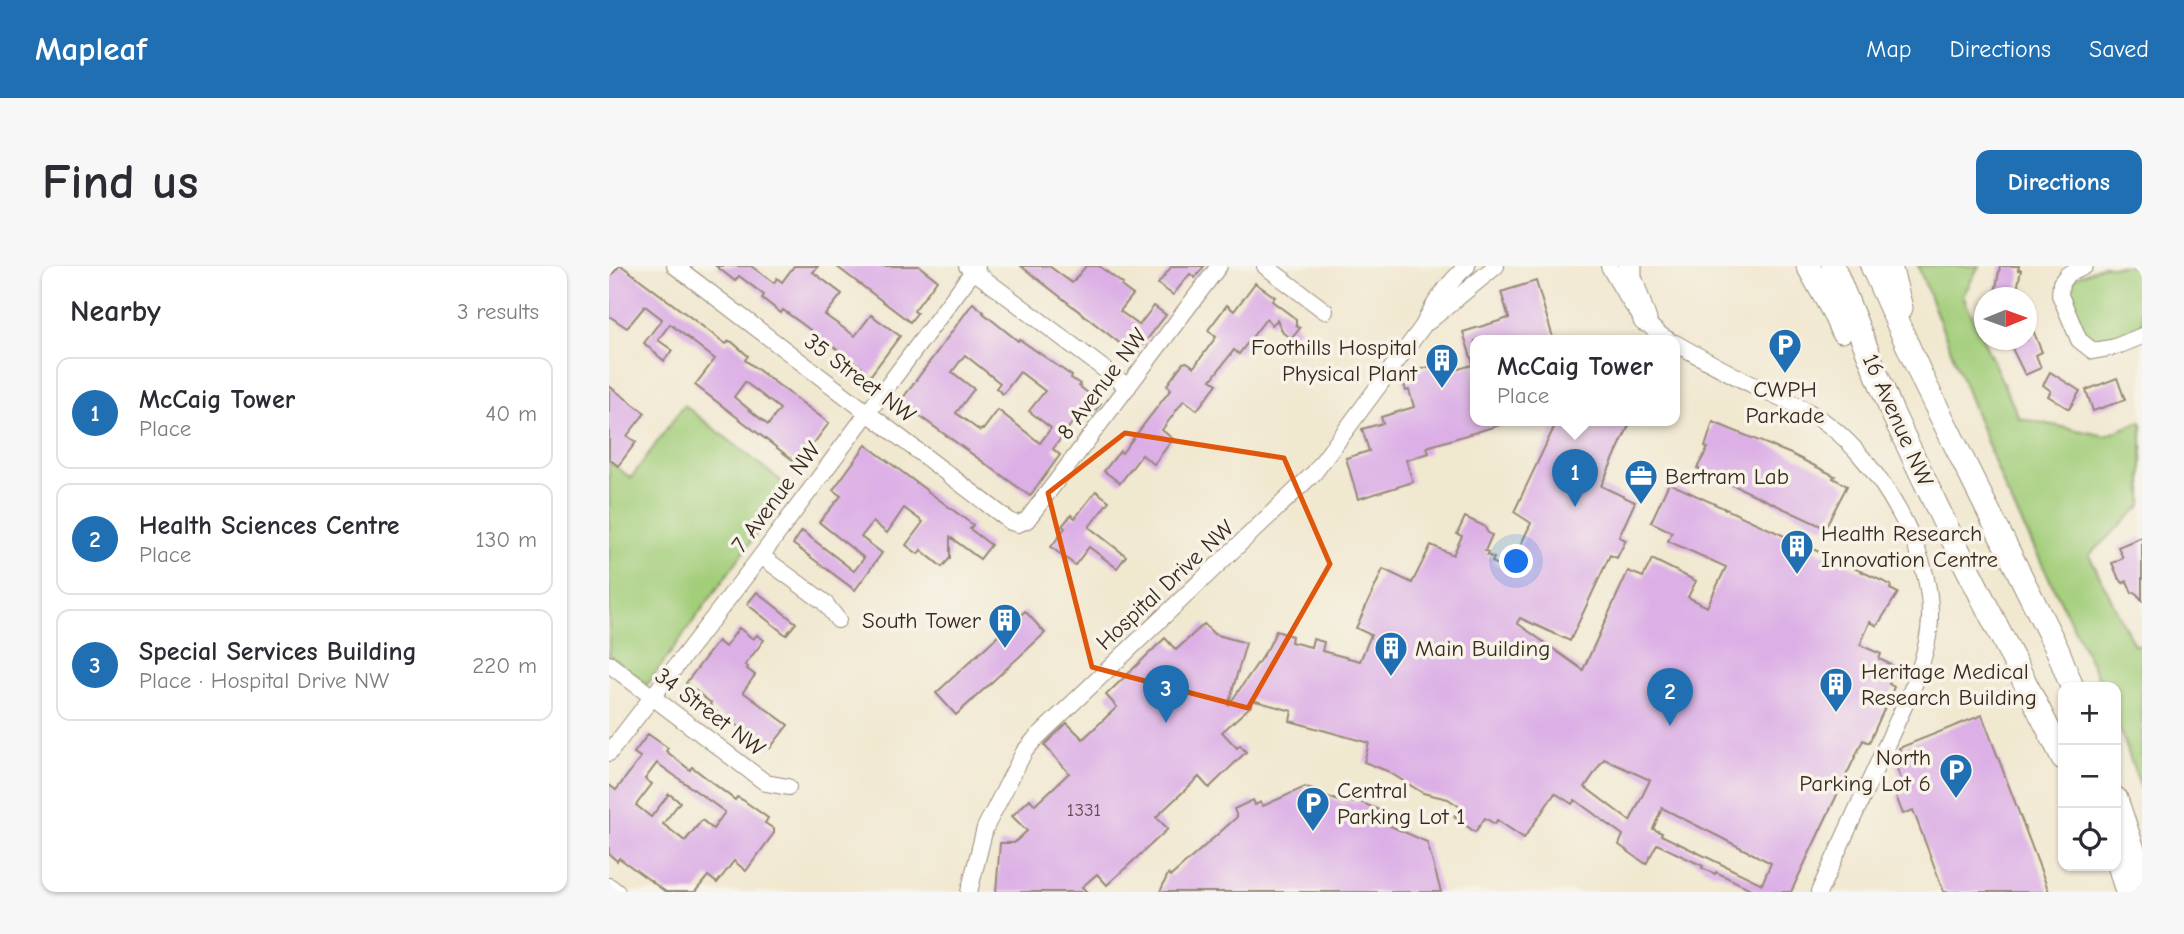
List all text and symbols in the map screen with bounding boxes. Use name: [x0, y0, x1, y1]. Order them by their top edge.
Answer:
text: Mapleaf: [35, 30, 147, 68]
text: Map: [1866, 35, 1912, 63]
text: Directions: [1950, 35, 2051, 63]
text: Saved: [2089, 35, 2149, 63]
button: Directions: [1976, 150, 2142, 214]
text: Find us: [42, 154, 198, 210]
north arrow: [1974, 287, 2037, 350]
text: Nearby: [70, 294, 161, 329]
text: 3 results: [457, 298, 539, 325]
street label: 8 Avenue NW: [1051, 323, 1153, 445]
parking icon: CWPH Parkade: [1766, 326, 1804, 375]
street label: 35 Street NW: [799, 327, 921, 429]
place label: Foothills Hospital Physical Plant: [1251, 334, 1418, 387]
popup: [1470, 335, 1680, 426]
building icon: Foothills Hospital Physical Plant: [1423, 341, 1461, 390]
street label: 16 Avenue NW: [1857, 350, 1939, 490]
text: McCaig Tower: [1497, 352, 1653, 382]
place label: CWPH Parkade: [1745, 376, 1825, 429]
text: Place: [1497, 382, 1549, 409]
text: McCaig Tower: [139, 385, 295, 415]
text: 1: [90, 400, 100, 427]
text: 40 m: [485, 400, 537, 427]
text: Place: [139, 415, 191, 442]
street label: 7 Avenue NW: [726, 436, 826, 558]
pin: 1: [1552, 449, 1598, 507]
office icon: Bertram Lab: [1622, 457, 1660, 506]
place label: Bertram Lab: [1665, 463, 1789, 490]
text: Health Sciences Centre: [139, 511, 400, 541]
street label: Hospital Drive NW: [1091, 514, 1239, 656]
place label: Health Research Innovation Centre: [1821, 520, 1998, 573]
text: 2: [89, 526, 101, 553]
text: 130 m: [476, 526, 537, 553]
building icon: Health Research Innovation Centre: [1778, 527, 1816, 576]
text: Place: [139, 541, 191, 568]
your location: [1499, 544, 1533, 578]
building icon: South Tower: [986, 601, 1024, 650]
place label: South Tower: [862, 607, 982, 634]
building icon: Main Building: [1372, 629, 1410, 678]
place label: Main Building: [1415, 635, 1550, 662]
text: Special Services Building: [139, 637, 417, 667]
text: 3: [89, 652, 101, 679]
text: 220 m: [472, 652, 537, 679]
place label: Heritage Medical Research Building: [1861, 658, 2037, 711]
street label: 34 Street NW: [650, 662, 770, 762]
pin: 3: [1143, 665, 1189, 723]
building icon: Heritage Medical Research Building: [1817, 665, 1855, 714]
text: Place · Hospital Drive NW: [139, 667, 389, 694]
pin: 2: [1647, 668, 1693, 726]
map controls: [2058, 682, 2121, 871]
button: +: [2058, 682, 2121, 745]
place label: North Parking Lot 6: [1799, 744, 1931, 797]
button: −: [2058, 745, 2121, 808]
parking icon: North Parking Lot 6: [1937, 751, 1975, 800]
place label: Central Parking Lot 1: [1337, 777, 1465, 830]
parking icon: Central Parking Lot 1: [1294, 784, 1332, 833]
house number: 1331: [1067, 799, 1101, 821]
button: locate: [2058, 808, 2121, 871]

